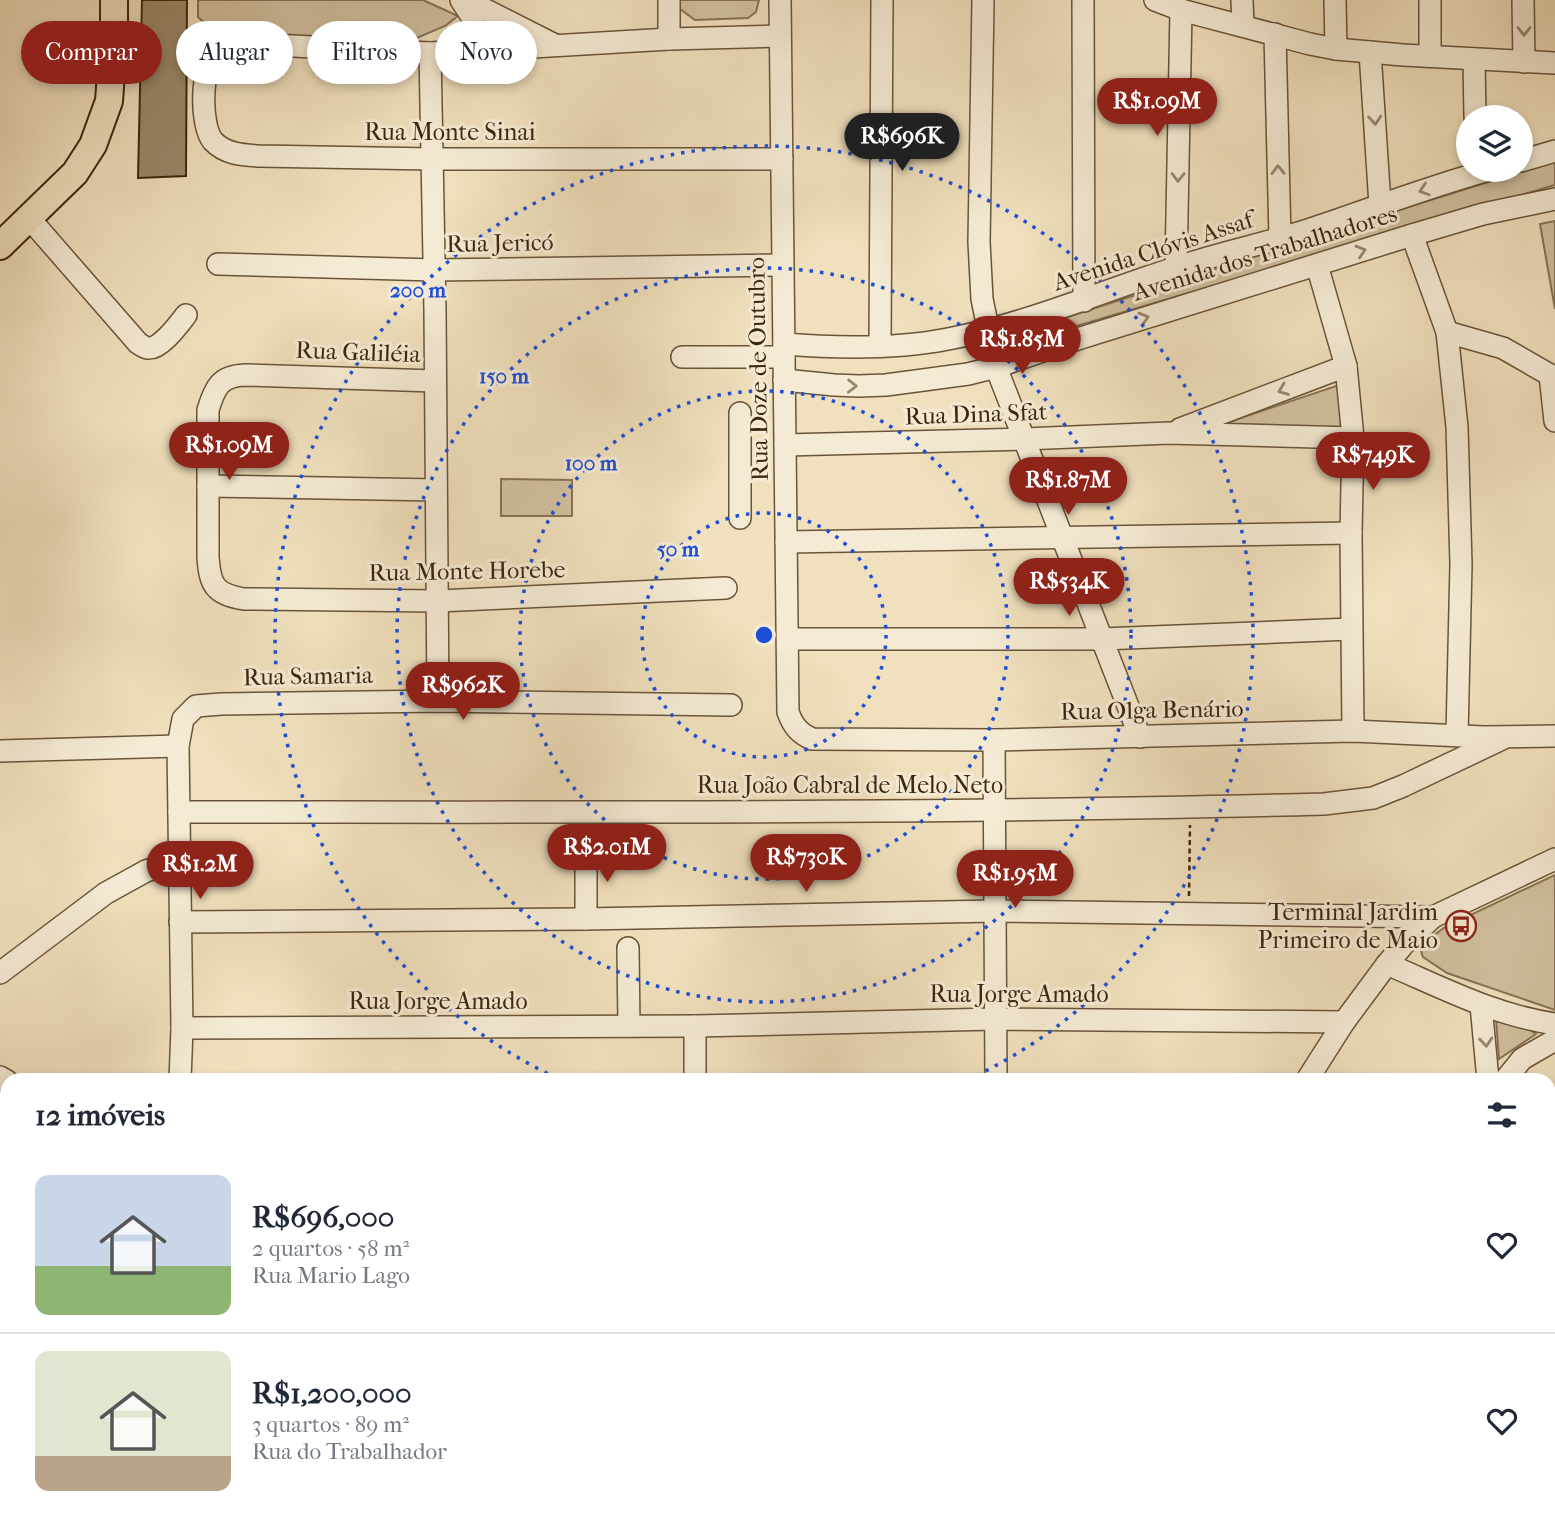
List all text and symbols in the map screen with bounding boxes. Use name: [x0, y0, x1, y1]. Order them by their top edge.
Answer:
chip: Comprar: [21, 21, 162, 84]
chip: Alugar: [176, 21, 293, 84]
chip: Filtros: [307, 21, 421, 84]
chip: Novo: [435, 21, 537, 84]
one-way arrow: [1516, 26, 1531, 37]
pin: R$1.09M: [1092, 78, 1222, 138]
text: R$1.09M: [1113, 87, 1201, 114]
map controls: [1456, 105, 1533, 182]
button: layers: [1456, 105, 1533, 182]
pin: R$696K: [845, 114, 959, 173]
one-way arrow: [1367, 115, 1382, 126]
street label: Rua Monte Sinai: [364, 118, 536, 146]
text: R$696K: [860, 122, 944, 149]
one-way arrow: [1270, 164, 1286, 175]
one-way arrow: [1170, 172, 1186, 182]
one-way arrow: [1418, 182, 1430, 197]
street label: Avenida dos Trabalhadores: [1129, 199, 1400, 307]
street label: Avenida Clóvis Assaf: [1049, 204, 1261, 297]
street label: Rua Jericó: [446, 228, 554, 258]
one-way arrow: [1354, 245, 1367, 259]
street label: Rua Doze de Outubro: [742, 257, 774, 481]
text: 200 m: [390, 278, 447, 302]
one-way arrow: [1137, 312, 1149, 326]
pin: R$1.85M: [957, 316, 1087, 376]
text: R$1.85M: [980, 325, 1064, 352]
street label: Rua Galiléia: [295, 336, 422, 368]
text: 150 m: [479, 364, 530, 388]
one-way arrow: [847, 378, 858, 394]
one-way arrow: [1277, 382, 1289, 396]
street label: Rua Dina Sfat: [904, 398, 1048, 430]
pin: R$1.09M: [164, 422, 294, 482]
text: R$1.09M: [185, 431, 273, 458]
pin: R$749K: [1316, 433, 1430, 492]
text: R$749K: [1332, 441, 1414, 468]
text: 100 m: [565, 451, 618, 475]
pin: R$1.87M: [1003, 458, 1133, 517]
text: R$1.87M: [1025, 466, 1111, 493]
text: 50 m: [657, 537, 700, 561]
street label: Rua Monte Horebe: [368, 555, 566, 587]
pin: R$534K: [1012, 558, 1126, 618]
text: R$534K: [1030, 567, 1109, 594]
centre of rings: [752, 623, 776, 647]
street label: Rua Samaria: [243, 661, 374, 691]
pin: R$962K: [406, 662, 520, 722]
text: R$962K: [422, 671, 504, 698]
street label: Rua Olga Benário: [1060, 694, 1244, 726]
street label: Rua João Cabral de Melo Neto: [697, 771, 1003, 799]
pin: R$2.01M: [542, 824, 672, 884]
text: R$2.01M: [563, 833, 651, 860]
pin: R$730K: [749, 834, 863, 894]
pin: R$1.2M: [143, 842, 257, 901]
text: R$730K: [766, 843, 846, 870]
text: R$1.2M: [163, 850, 237, 877]
pin: R$1.95M: [950, 850, 1080, 910]
text: R$1.95M: [973, 859, 1057, 886]
place label: Terminal Jardim Primeiro de Maio: [1258, 898, 1438, 954]
bus stop icon: Terminal Jardim Primeiro de Maio: [1444, 909, 1478, 943]
street label: Rua Jorge Amado: [929, 980, 1109, 1008]
street label: Rua Jorge Amado: [348, 987, 528, 1015]
one-way arrow: [1478, 1036, 1493, 1048]
icon: filters: [1483, 1096, 1521, 1134]
text: 12 imóveis: [35, 1098, 165, 1133]
text: R$696,000: [252, 1200, 394, 1235]
icon: home: [91, 1203, 175, 1287]
icon: heart: [1483, 1226, 1521, 1264]
text: 2 quartos · 58 m²: [252, 1235, 409, 1262]
text: Rua Mario Lago: [252, 1262, 410, 1289]
text: R$1,200,000: [252, 1376, 412, 1411]
icon: home: [91, 1379, 175, 1463]
icon: heart: [1483, 1402, 1521, 1440]
text: 3 quartos · 89 m²: [252, 1411, 409, 1438]
text: Rua do Trabalhador: [252, 1438, 447, 1465]

